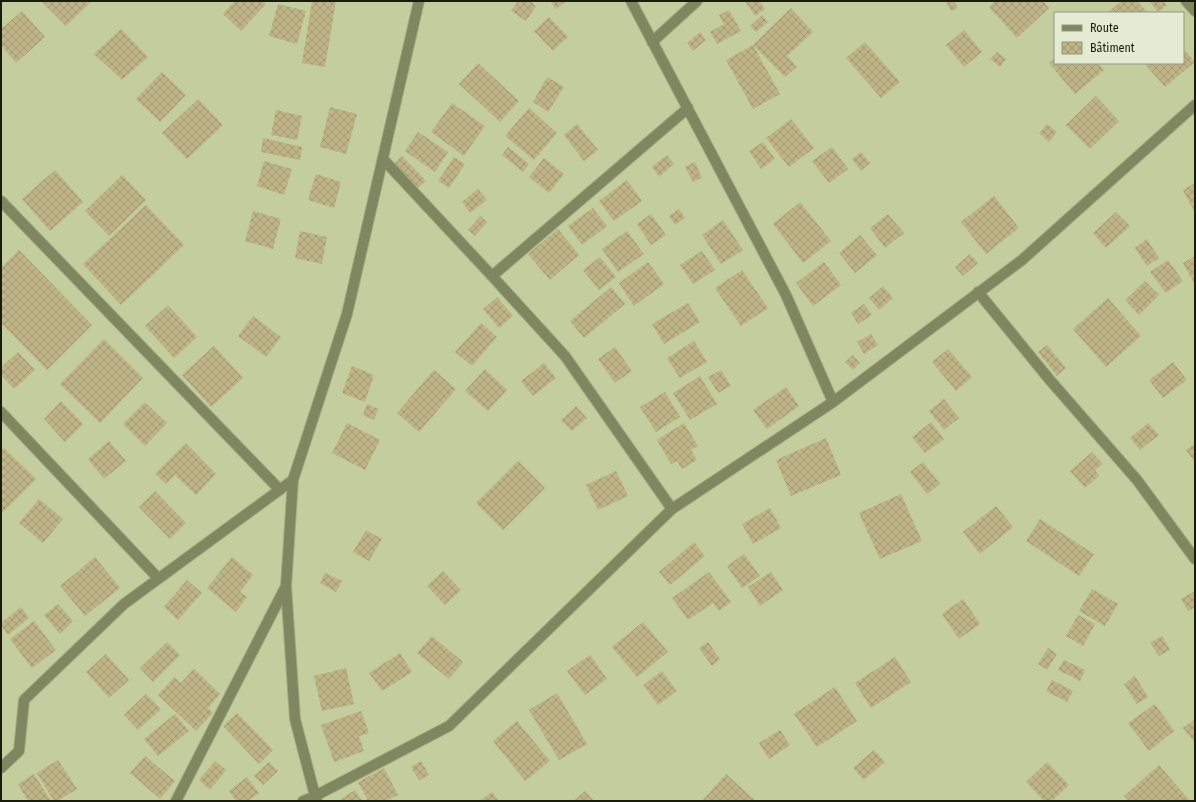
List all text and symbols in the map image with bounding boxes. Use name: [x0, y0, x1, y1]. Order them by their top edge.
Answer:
legend: [1054, 12, 1184, 64]
text: Route: [1090, 21, 1119, 35]
text: Bâtiment: [1090, 41, 1135, 55]

